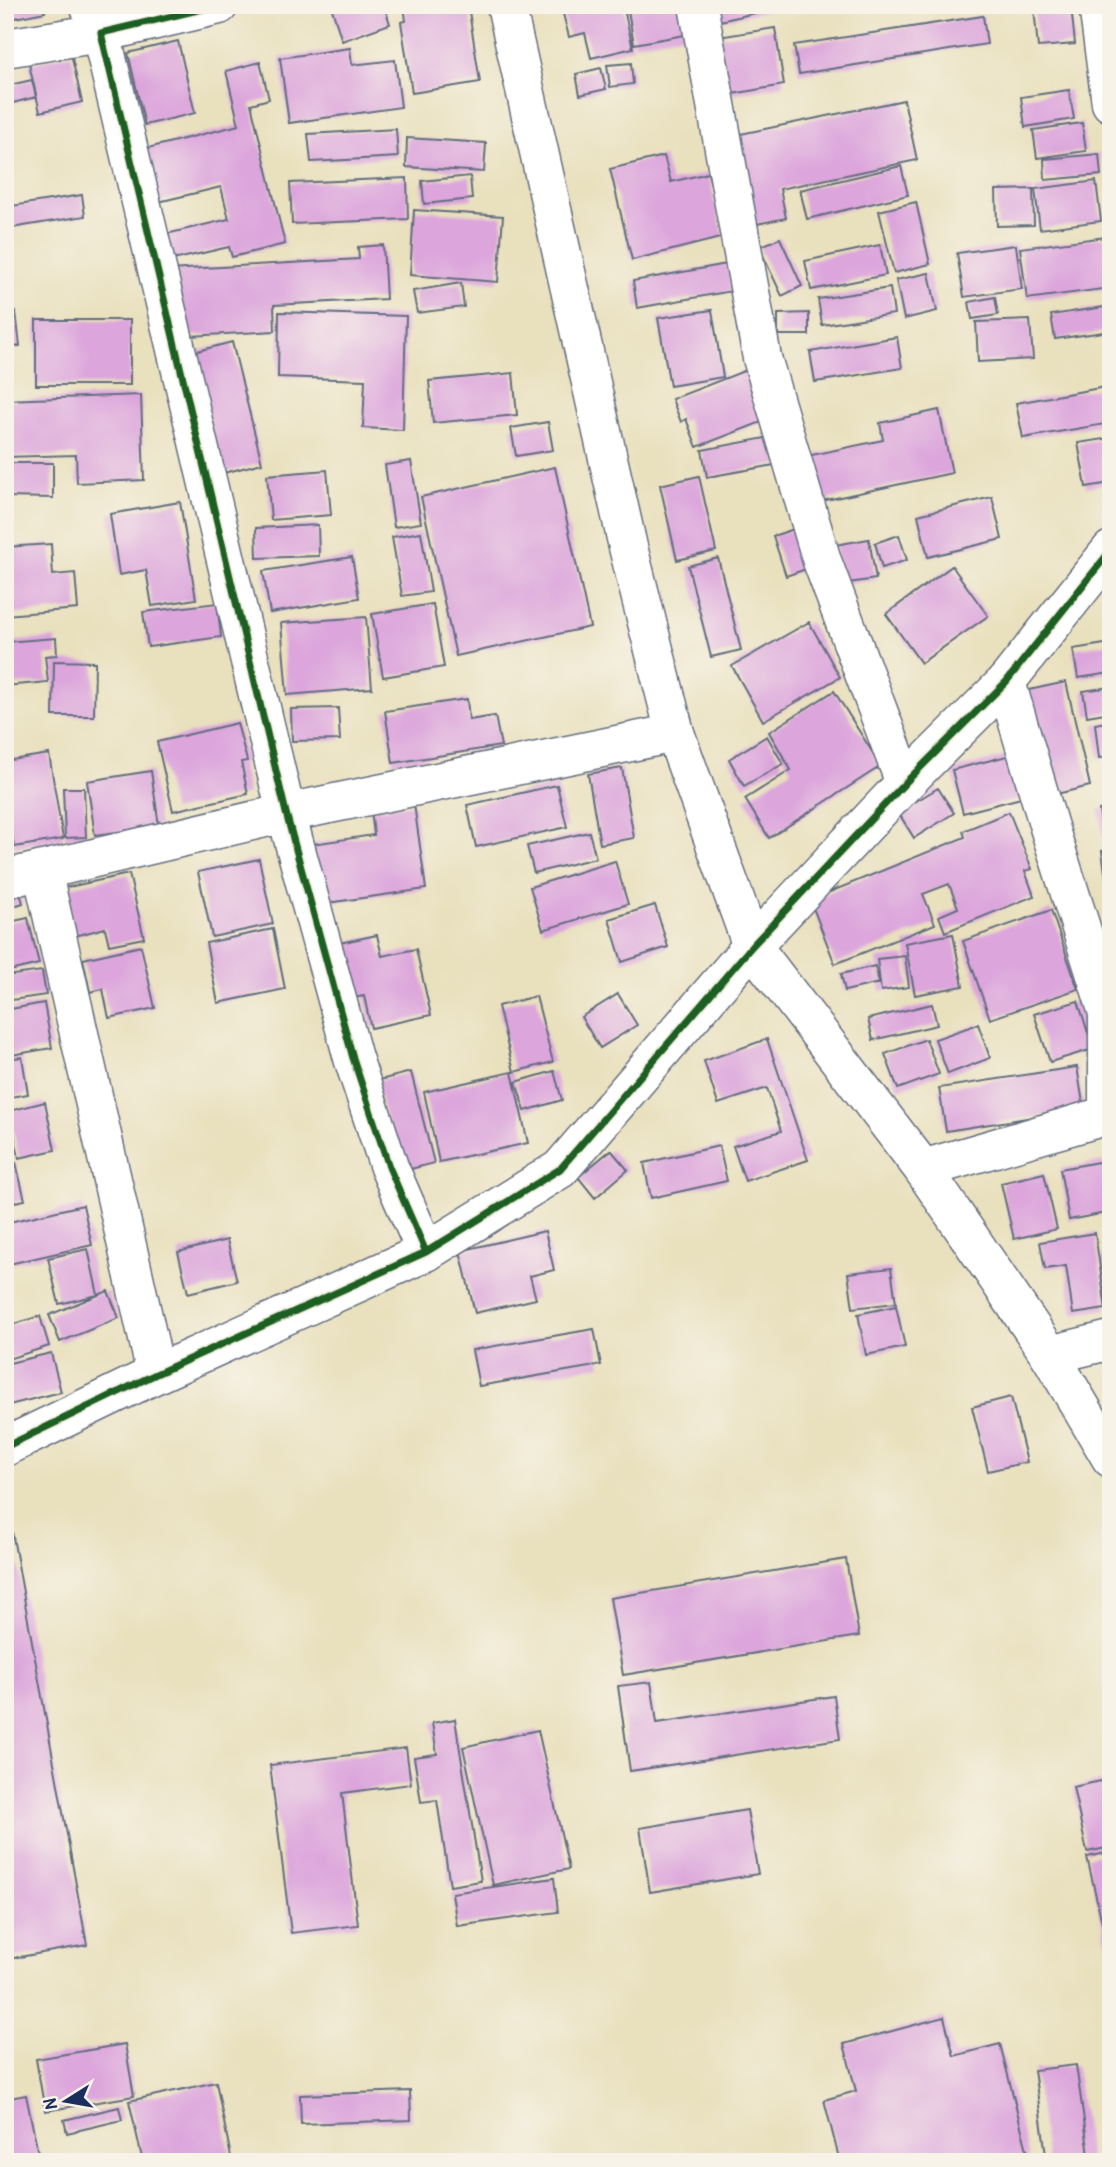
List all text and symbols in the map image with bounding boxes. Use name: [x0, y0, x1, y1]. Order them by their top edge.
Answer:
north arrow: [32, 2066, 102, 2136]
text: N: [36, 2097, 63, 2112]

